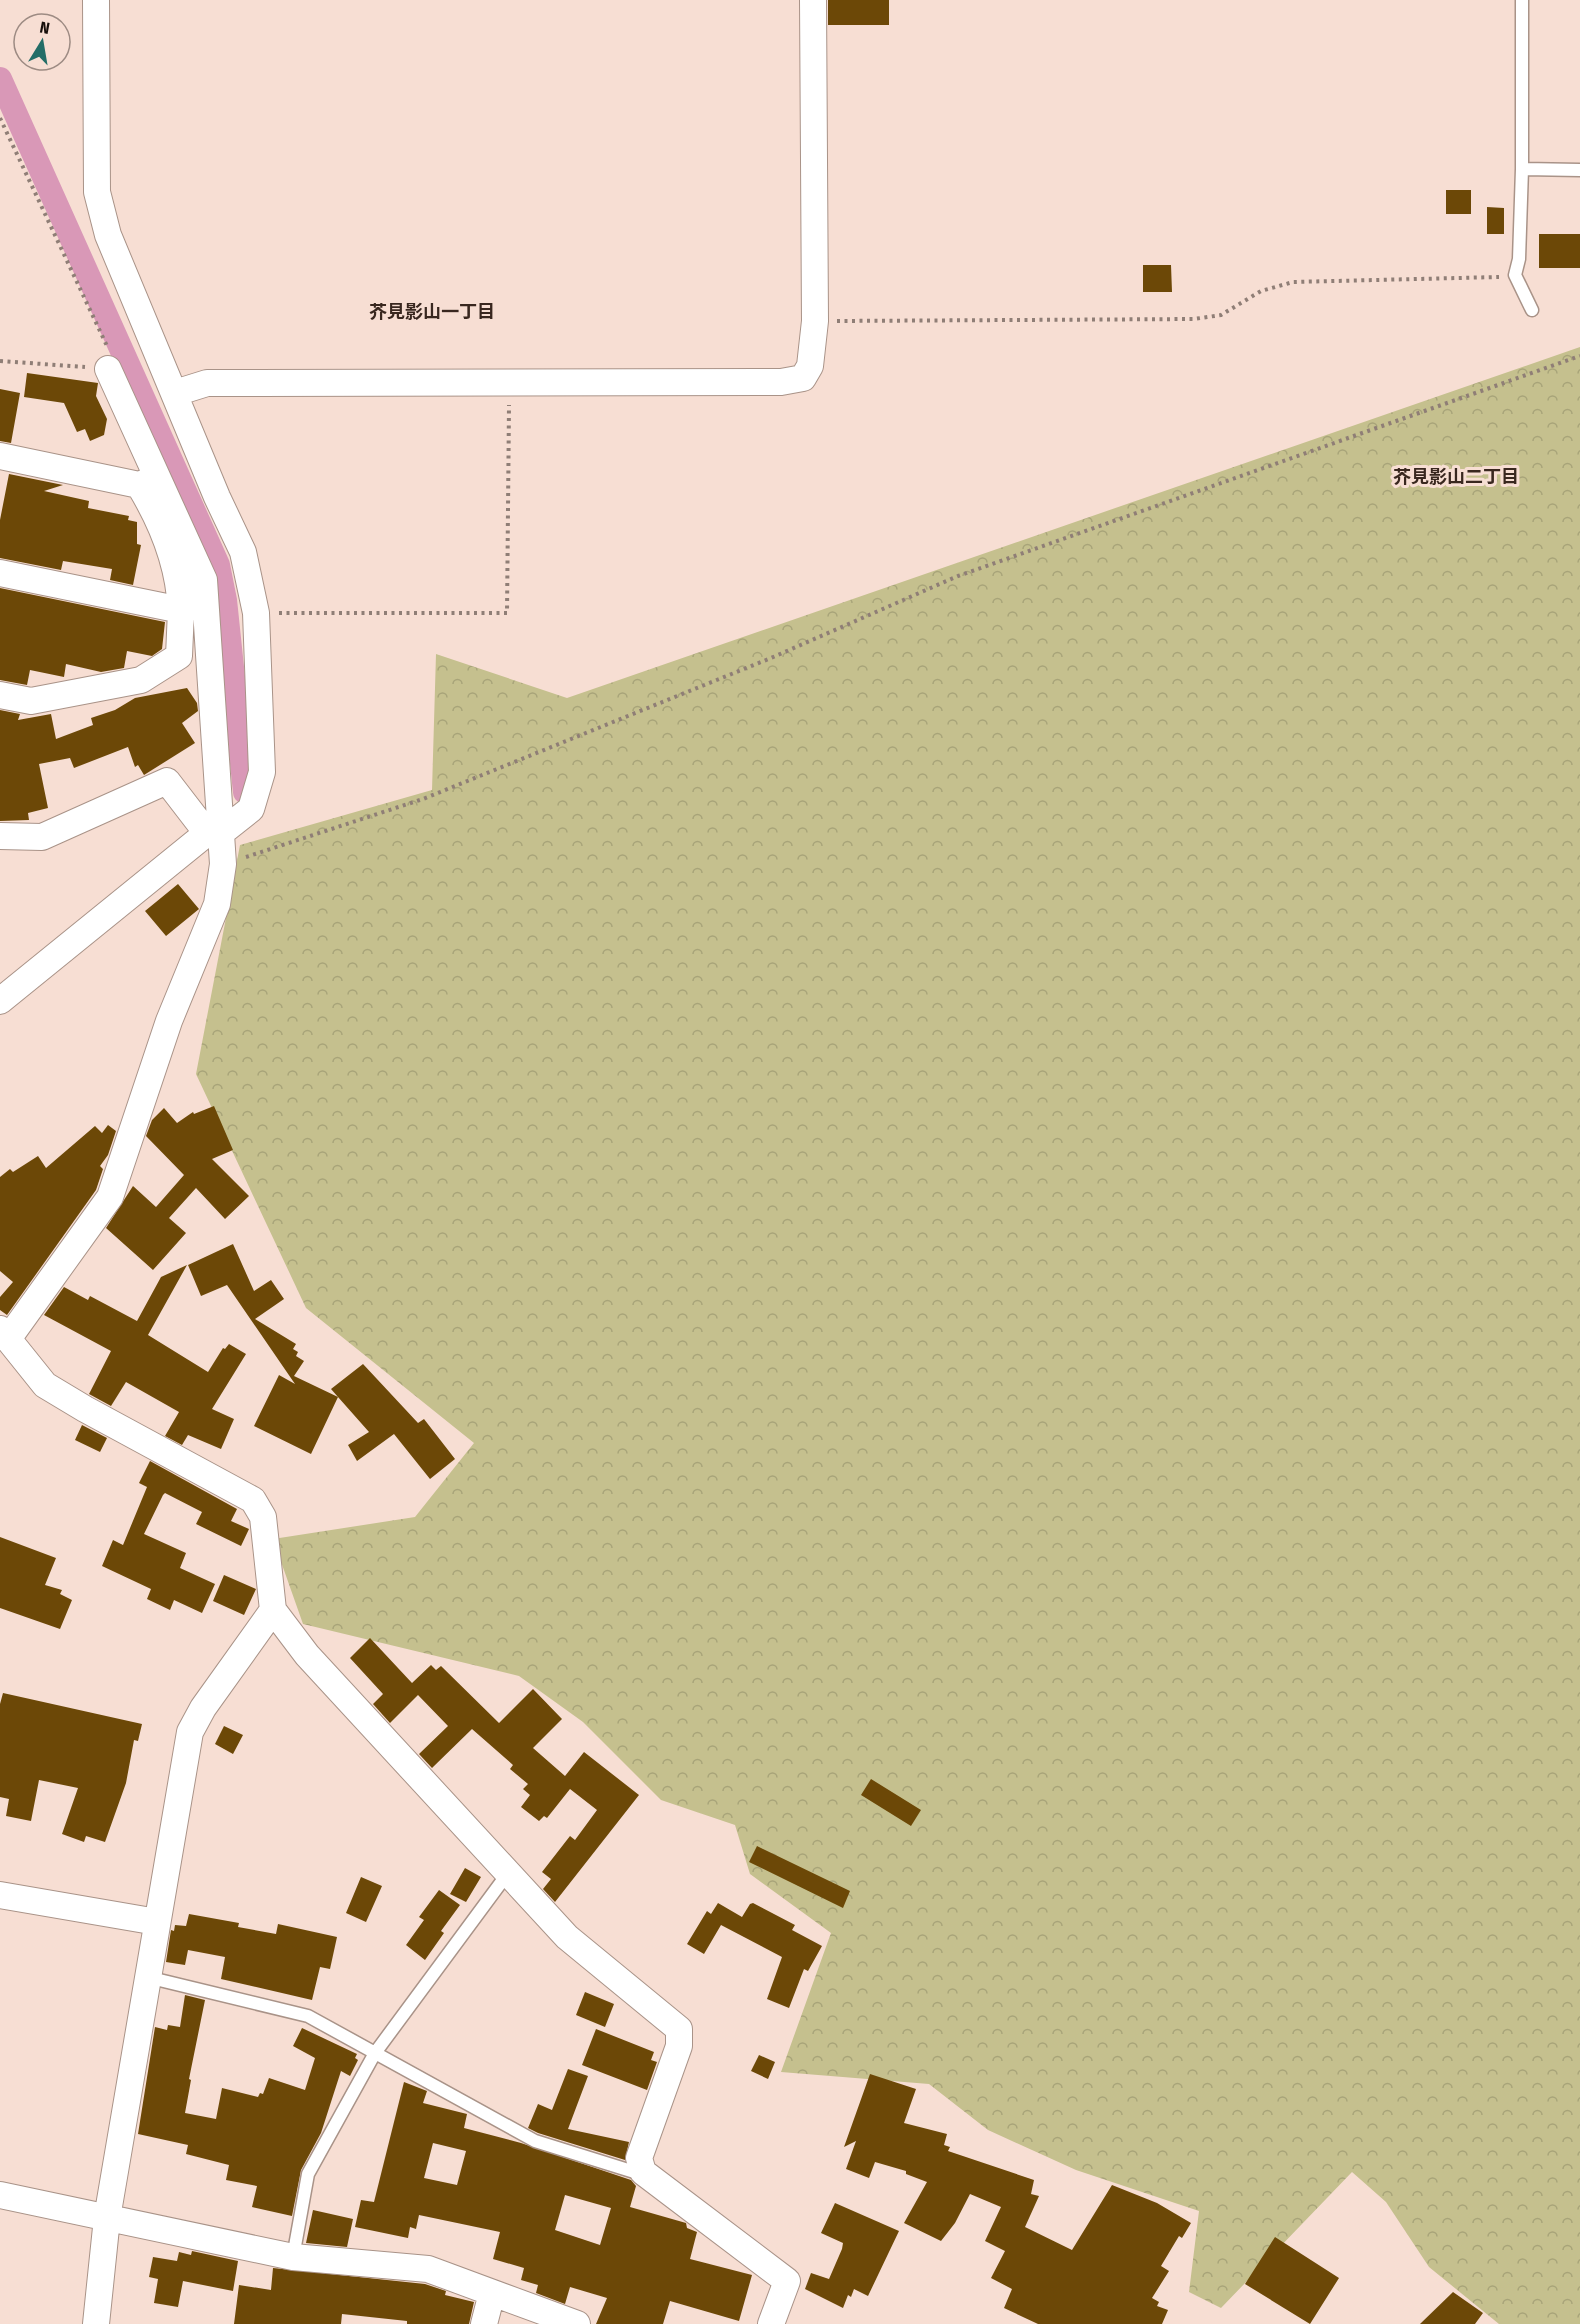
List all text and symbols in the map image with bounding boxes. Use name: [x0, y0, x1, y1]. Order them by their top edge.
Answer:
north arrow: [12, 12, 72, 72]
text: N: [38, 18, 51, 38]
district label: 芥見影山一丁目: [369, 301, 495, 323]
district label: 芥見影山二丁目: [1393, 466, 1519, 488]

